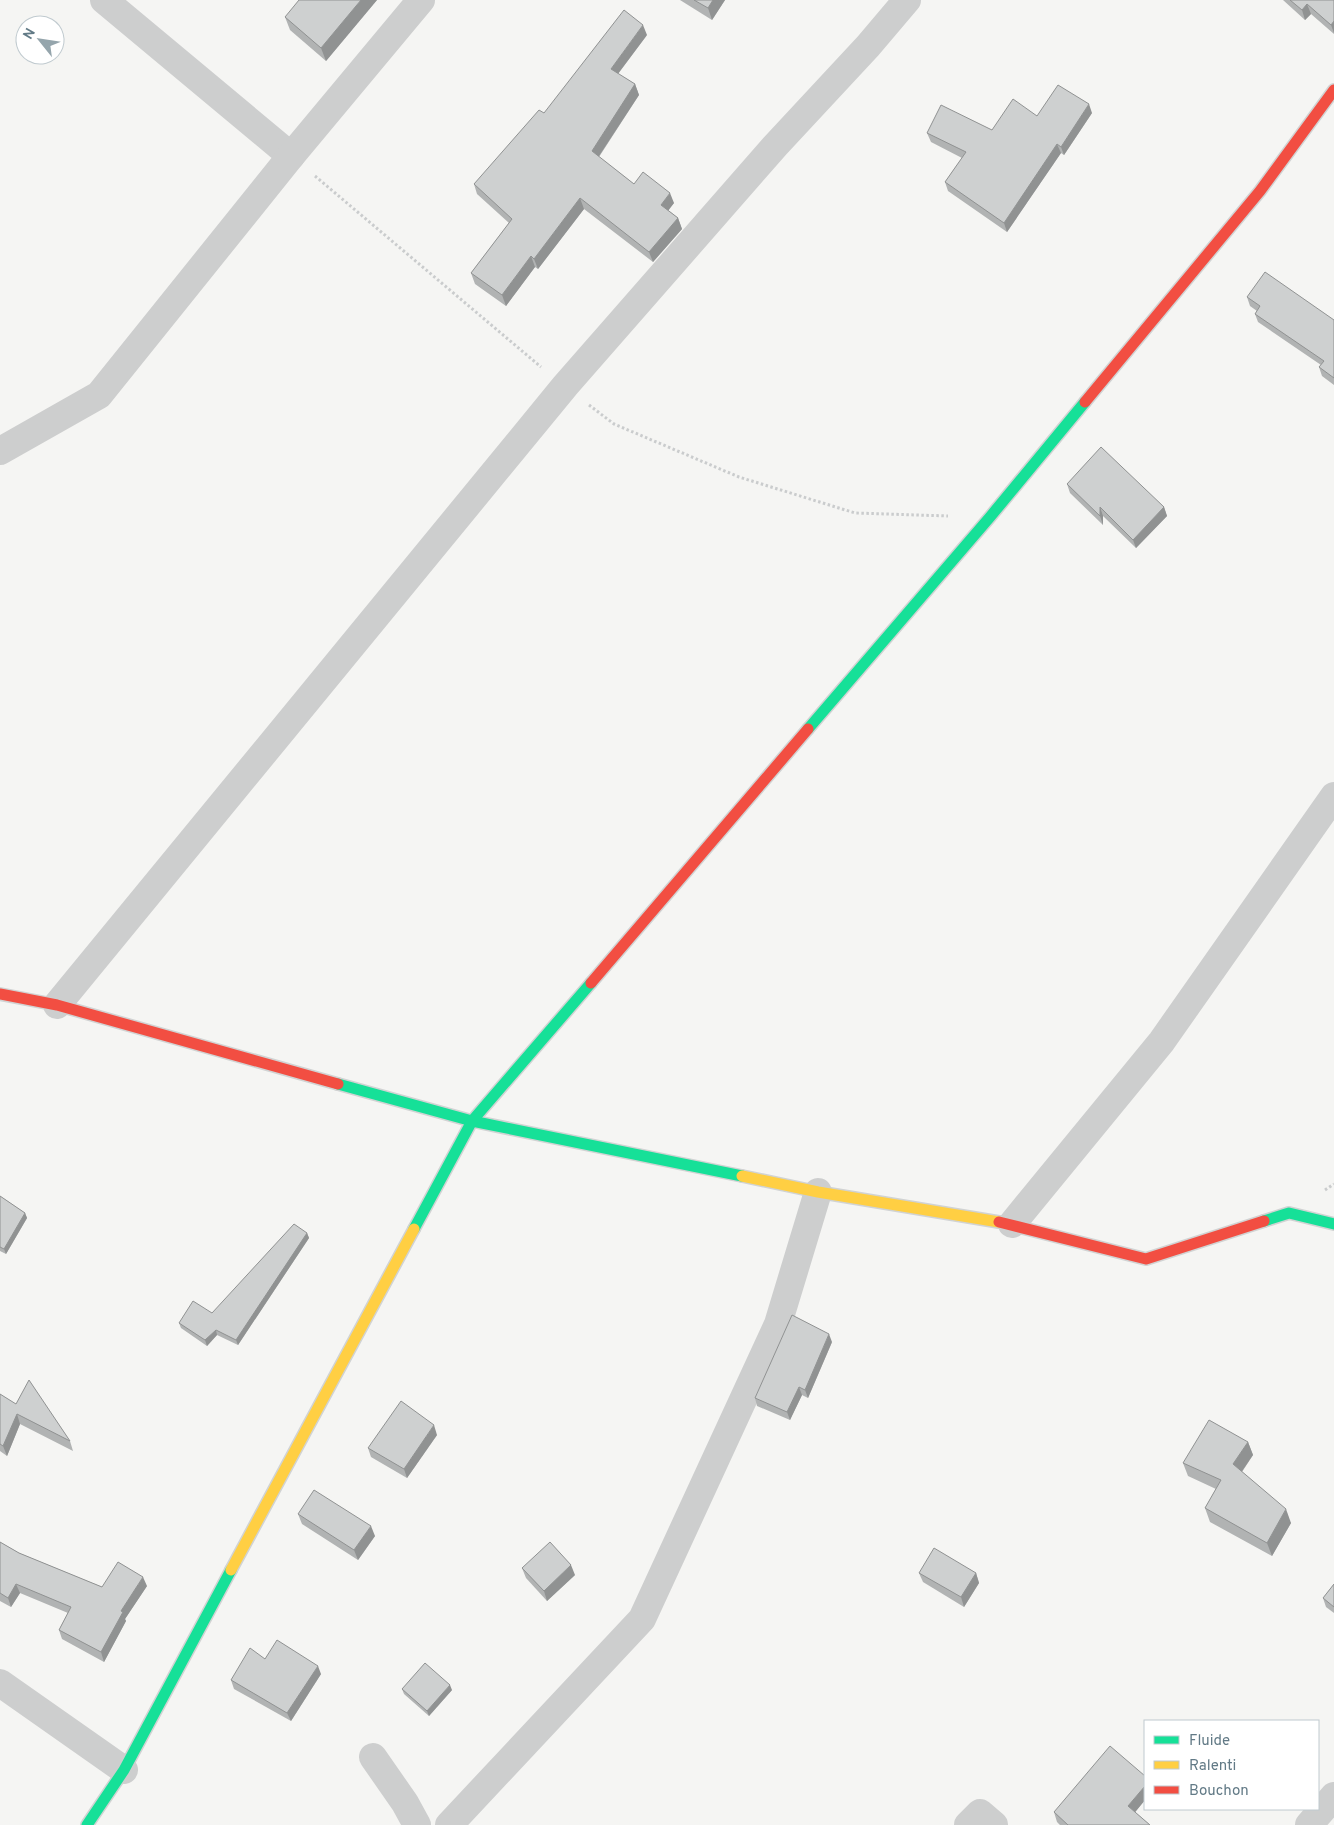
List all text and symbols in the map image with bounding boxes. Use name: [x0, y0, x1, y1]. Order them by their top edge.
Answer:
north arrow: [15, 15, 65, 65]
text: N: [20, 26, 40, 43]
legend: [1144, 1720, 1319, 1810]
text: Fluide: [1189, 1732, 1230, 1751]
text: Ralenti: [1189, 1757, 1236, 1776]
text: Bouchon: [1189, 1782, 1249, 1801]

